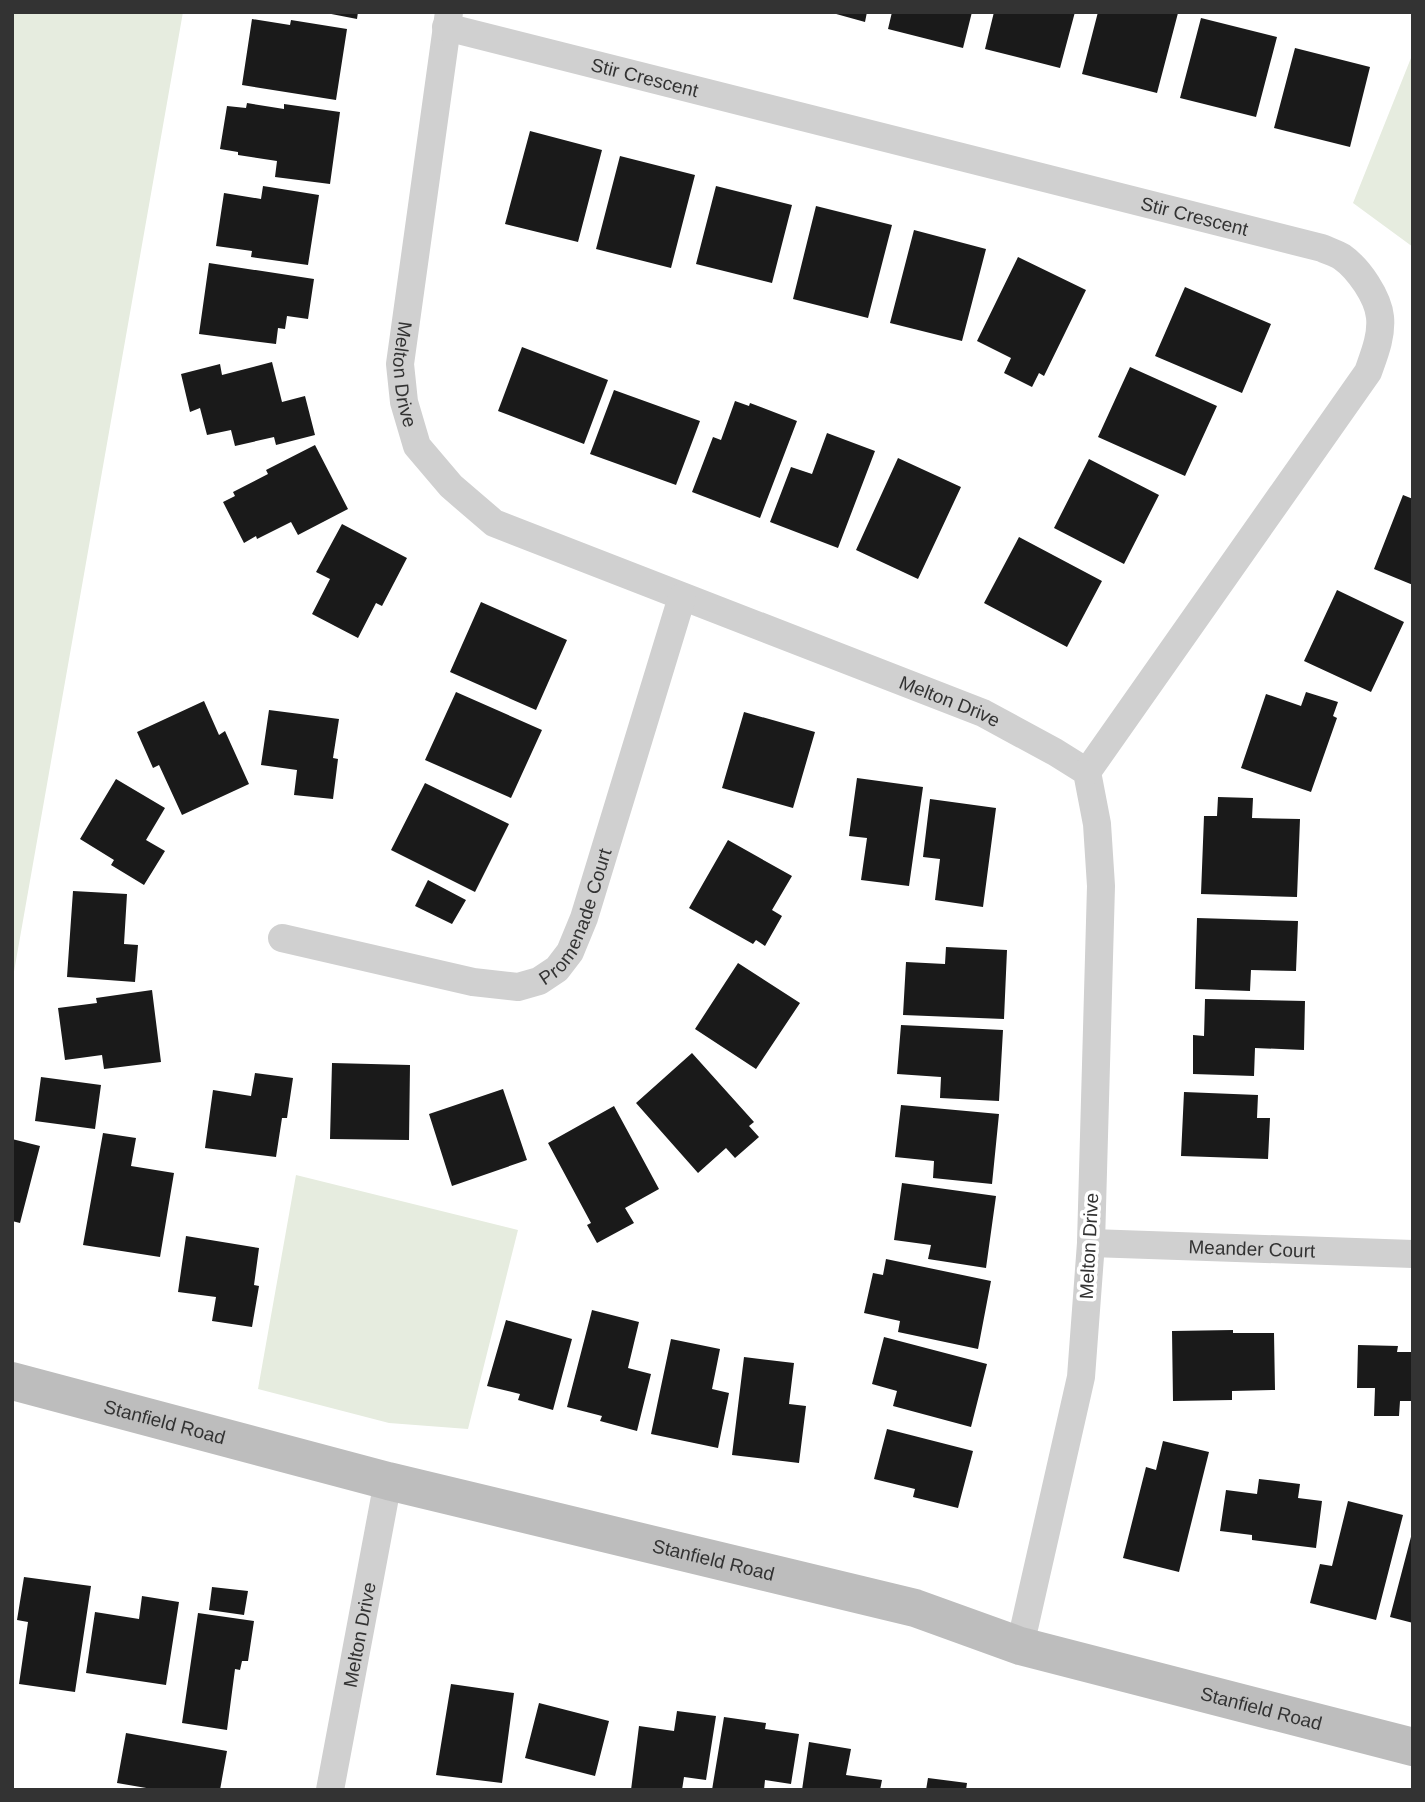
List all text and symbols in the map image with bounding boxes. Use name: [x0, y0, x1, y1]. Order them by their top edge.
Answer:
street label: Stir Crescent: [589, 54, 701, 101]
street label: Stir Crescent: [1139, 192, 1251, 240]
street label: Melton Drive: [389, 320, 421, 430]
street label: Melton Drive: [897, 671, 1004, 731]
street label: Promenade Court: [535, 845, 615, 989]
street label: Melton Drive: [1076, 1192, 1102, 1300]
street label: Meander Court: [1188, 1236, 1316, 1261]
street label: Stanfield Road: [102, 1395, 228, 1448]
street label: Stanfield Road: [650, 1535, 777, 1584]
street label: Melton Drive: [339, 1580, 379, 1689]
street label: Stanfield Road: [1198, 1682, 1324, 1734]

